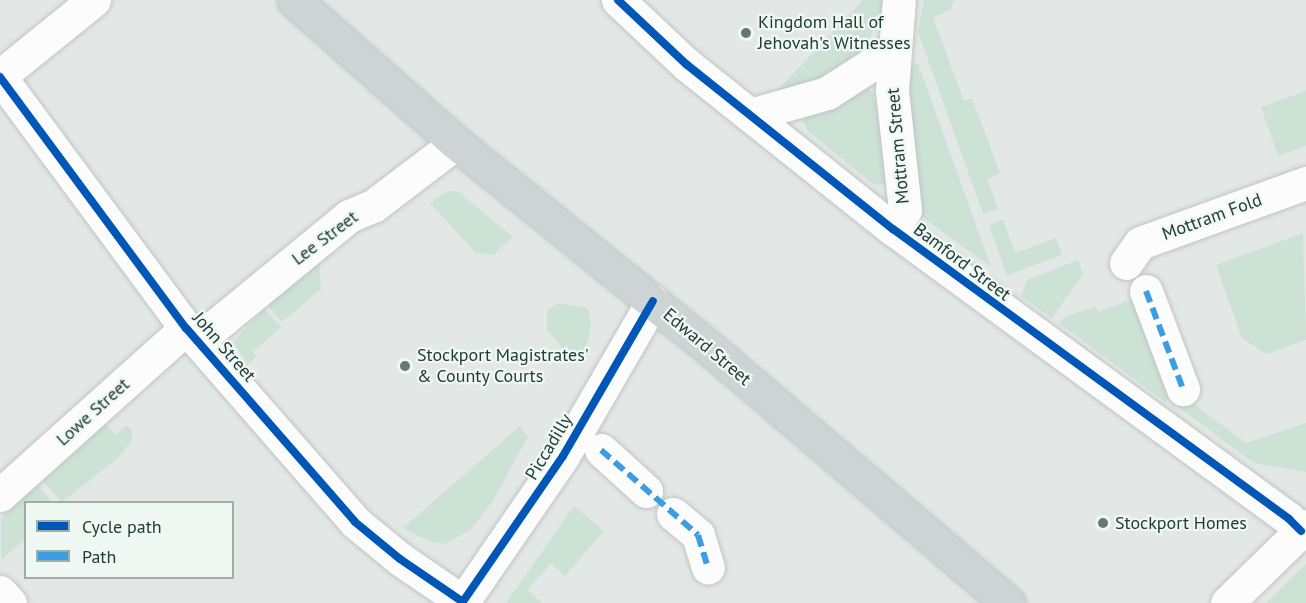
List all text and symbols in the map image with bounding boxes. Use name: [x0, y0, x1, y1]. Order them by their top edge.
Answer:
place label: Kingdom Hall of Jehovah's Witnesses: [758, 12, 911, 54]
marker: Kingdom Hall of Jehovah's Witnesses: [739, 26, 753, 40]
street label: Mottram Street: [882, 87, 914, 205]
street label: Mottram Fold: [1159, 189, 1265, 245]
street label: Lee Street: [288, 206, 362, 270]
street label: Bamford Street: [909, 219, 1015, 305]
street label: Edward Street: [659, 304, 755, 390]
street label: John Street: [188, 308, 260, 386]
place label: Stockport Magistrates' & County Courts: [417, 345, 589, 388]
marker: Stockport Magistrates' & County Courts: [398, 359, 412, 373]
street label: Lowe Street: [52, 374, 134, 450]
street label: Piccadilly: [521, 410, 577, 484]
legend: [24, 501, 234, 579]
place label: Stockport Homes: [1115, 512, 1247, 534]
text: Cycle path: [82, 515, 162, 538]
marker: Stockport Homes: [1096, 516, 1110, 530]
text: Path: [82, 545, 116, 568]

